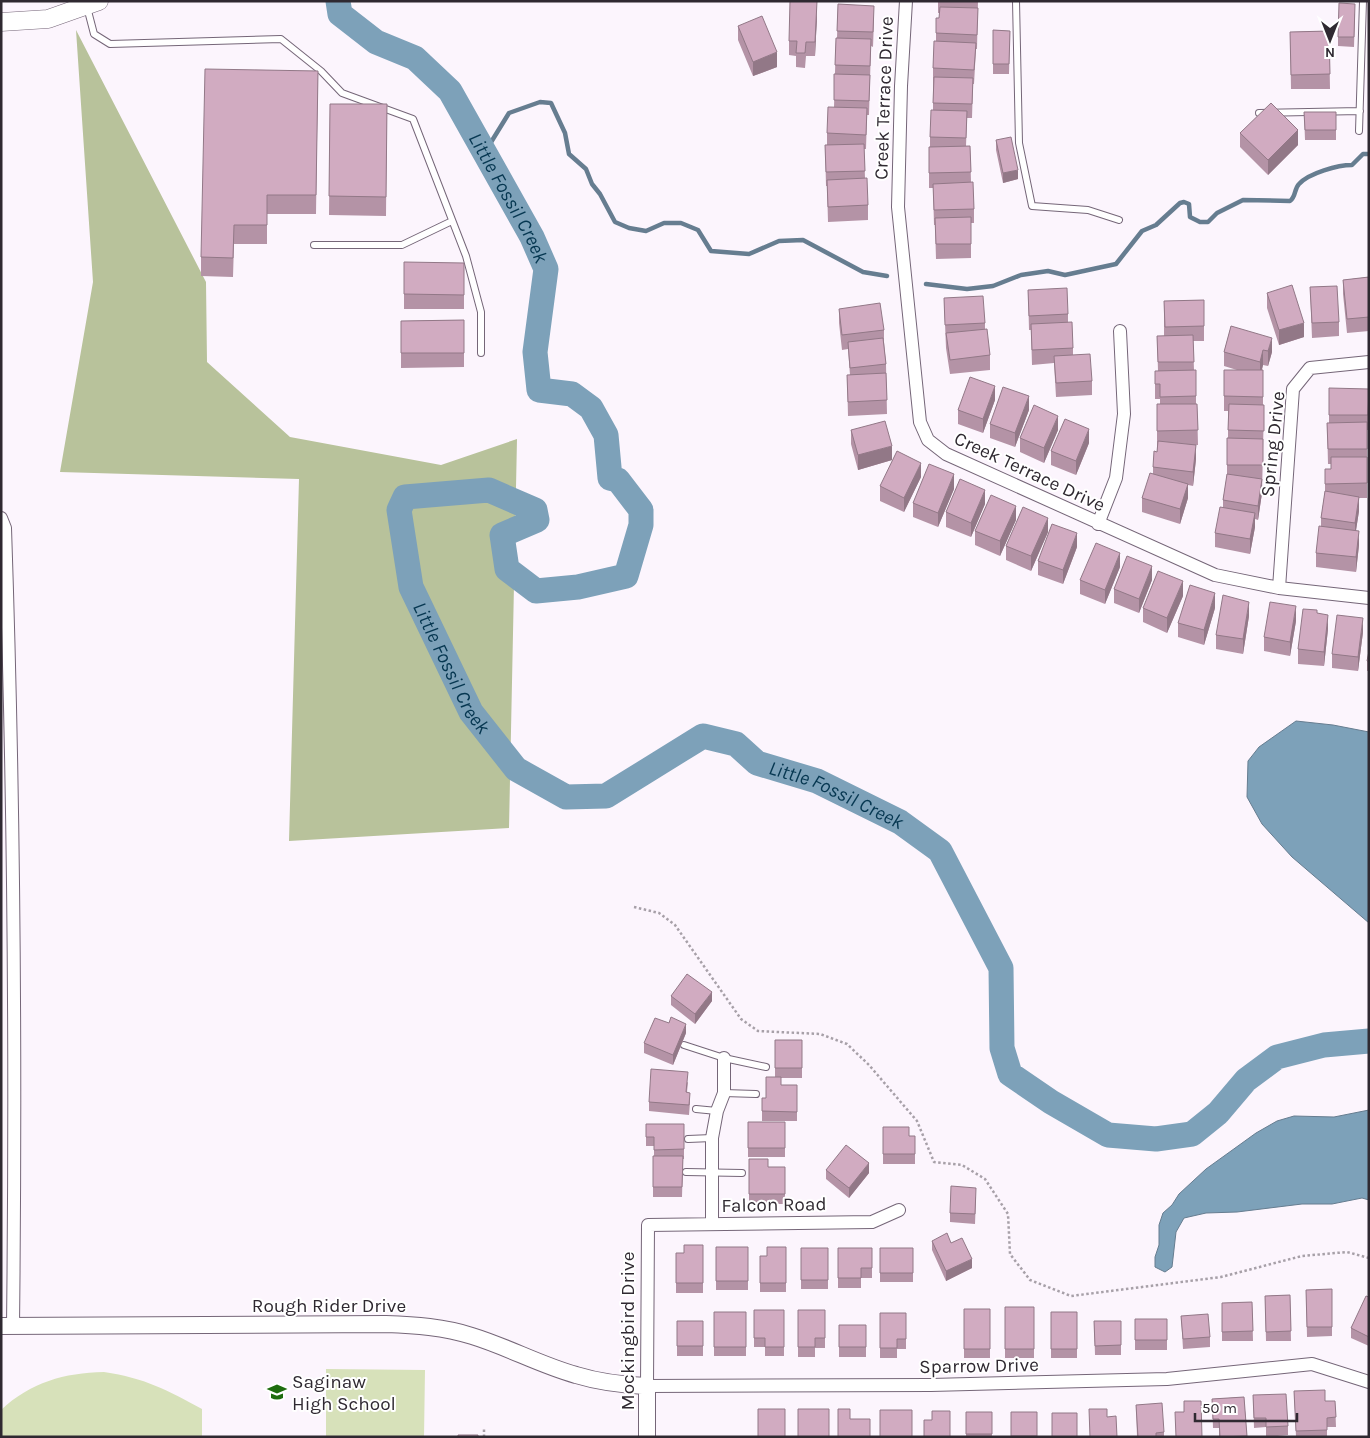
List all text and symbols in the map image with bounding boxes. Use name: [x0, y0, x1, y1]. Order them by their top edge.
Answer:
north arrow: [1305, 15, 1355, 65]
street label: Creek Terrace Drive: [870, 16, 898, 180]
text: N: [1325, 44, 1335, 61]
water label: Little Fossil Creek: [464, 129, 553, 267]
street label: Spring Drive: [1257, 390, 1289, 498]
street label: Creek Terrace Drive: [951, 427, 1108, 516]
water label: Little Fossil Creek: [408, 598, 495, 739]
water label: Little Fossil Creek: [766, 756, 908, 834]
street label: Falcon Road: [721, 1193, 827, 1217]
street label: Mockingbird Drive: [617, 1252, 639, 1410]
street label: Rough Rider Drive: [252, 1295, 406, 1317]
street label: Sparrow Drive: [919, 1354, 1039, 1378]
place label: Saginaw High School: [292, 1371, 396, 1415]
school or university icon: Saginaw High School: [266, 1381, 288, 1403]
scale bar: [1195, 1390, 1298, 1422]
text: 50 m: [1202, 1399, 1237, 1417]

